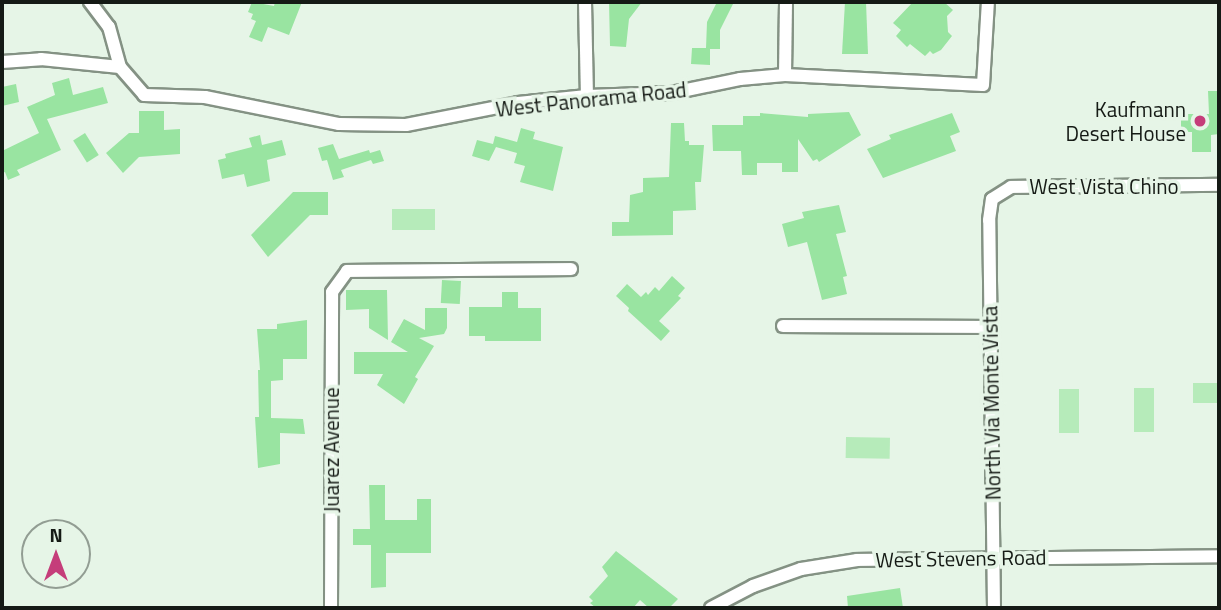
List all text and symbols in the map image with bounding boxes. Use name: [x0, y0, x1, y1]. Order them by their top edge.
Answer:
street label: West Panorama Road: [494, 76, 688, 122]
place label: Kaufmann Desert House: [1066, 96, 1186, 146]
marker: Kaufmann Desert House: [1192, 113, 1208, 129]
street label: West Vista Chino: [1029, 173, 1179, 199]
street label: North Via Monte Vista: [977, 306, 1005, 500]
street label: Juarez Avenue: [318, 387, 344, 513]
north arrow: [21, 519, 91, 589]
text: N: [49, 520, 63, 549]
street label: West Stevens Road: [875, 544, 1047, 572]

